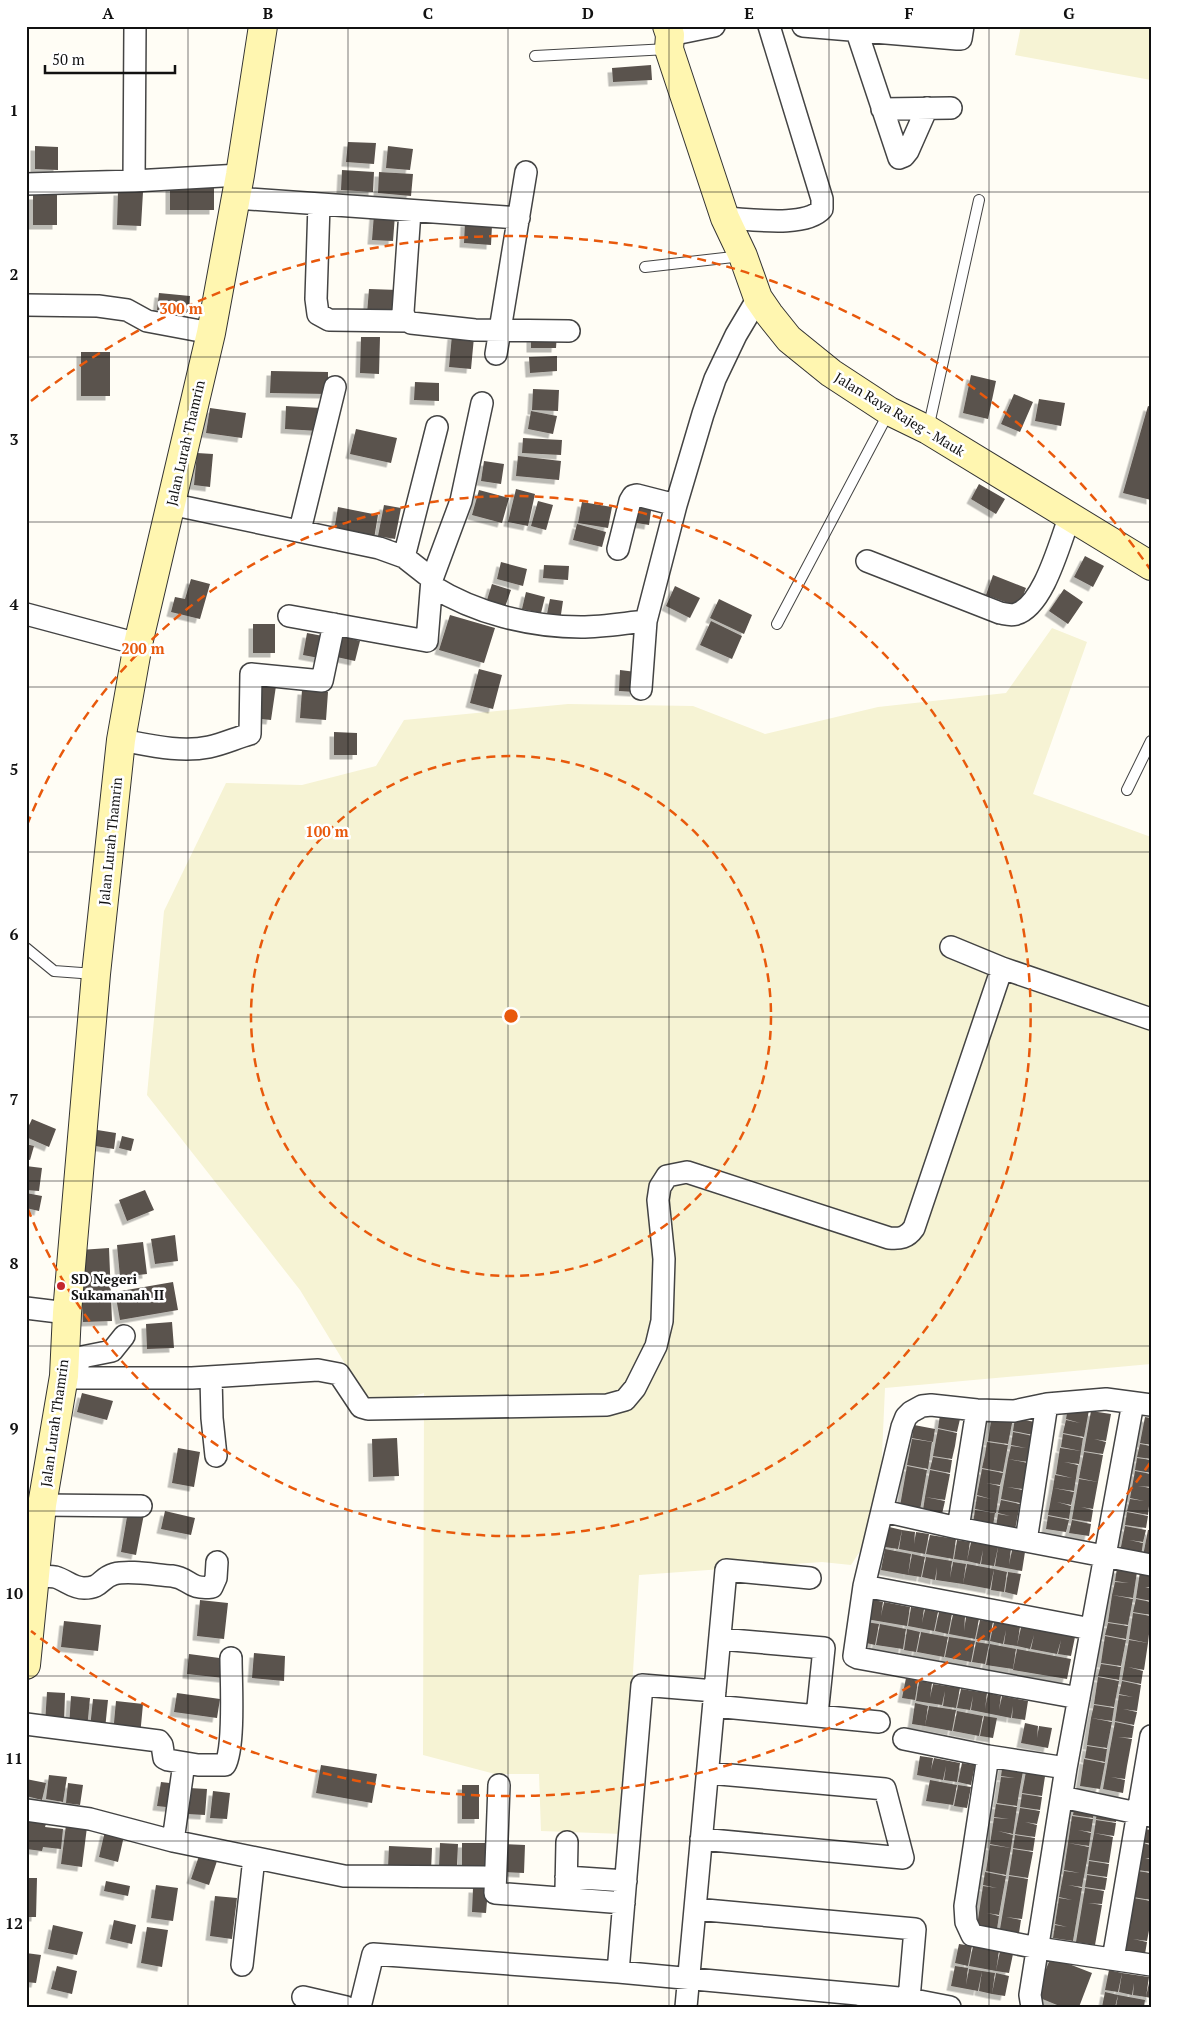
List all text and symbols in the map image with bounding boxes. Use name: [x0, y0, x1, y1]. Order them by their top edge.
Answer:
text: A: [102, 2, 114, 24]
text: B: [263, 2, 273, 24]
text: C: [423, 2, 433, 24]
text: D: [582, 2, 594, 24]
text: E: [744, 2, 754, 24]
text: F: [904, 2, 914, 24]
text: G: [1063, 2, 1075, 24]
scale bar: [45, 42, 175, 74]
text: 50 m: [52, 49, 85, 69]
text: 1: [9, 99, 19, 121]
text: 2: [9, 263, 19, 285]
text: 300 m: [159, 298, 203, 318]
street label: Jalan Raya Rajeg - Mauk: [831, 368, 969, 461]
street label: Jalan Lurah Thamrin: [161, 378, 209, 508]
text: 3: [9, 428, 19, 450]
text: 4: [9, 593, 19, 615]
text: 200 m: [121, 638, 165, 658]
text: 5: [9, 758, 19, 780]
street label: Jalan Lurah Thamrin: [94, 775, 126, 906]
text: 100 m: [305, 821, 349, 841]
text: 6: [9, 923, 19, 945]
centre of rings: [502, 1007, 520, 1025]
text: 7: [9, 1088, 19, 1110]
text: 8: [9, 1252, 19, 1274]
place label: SD Negeri Sukamanah II: [71, 1269, 164, 1304]
marker: SD Negeri Sukamanah II: [55, 1280, 67, 1292]
street label: Jalan Lurah Thamrin: [36, 1357, 72, 1488]
text: 9: [9, 1417, 19, 1439]
text: 10: [5, 1582, 23, 1604]
text: 11: [5, 1747, 23, 1769]
text: 12: [5, 1912, 23, 1934]

